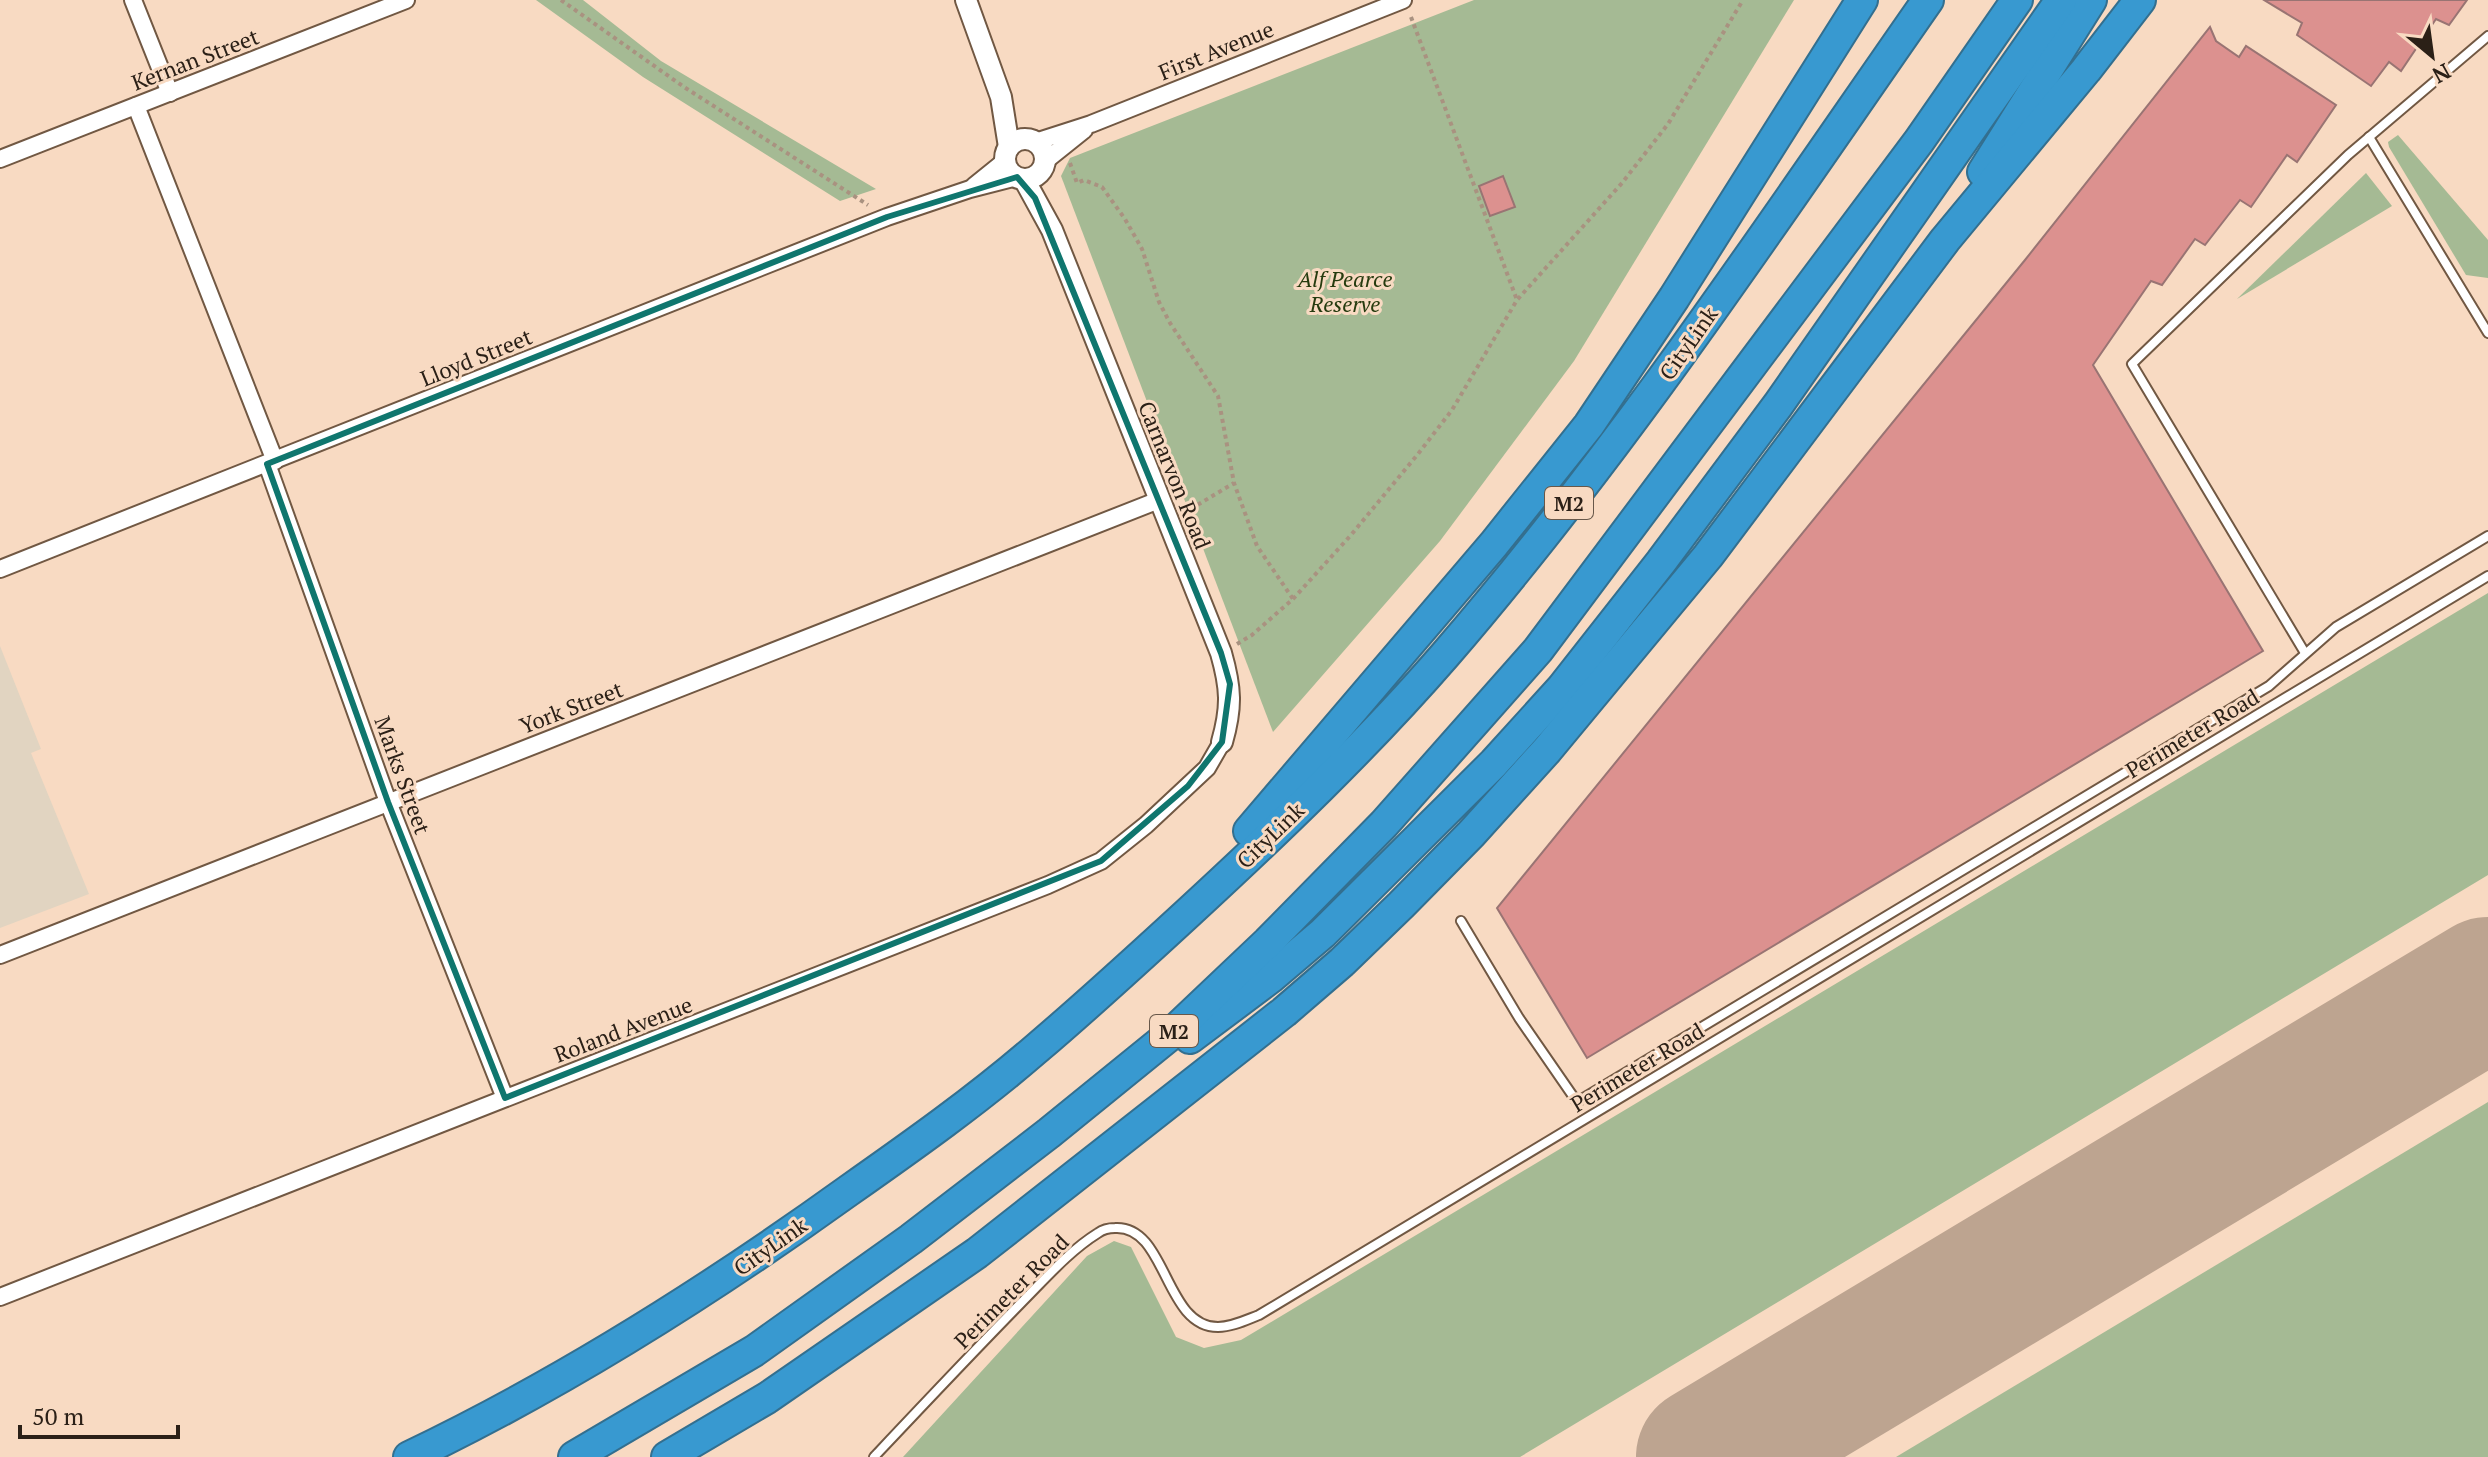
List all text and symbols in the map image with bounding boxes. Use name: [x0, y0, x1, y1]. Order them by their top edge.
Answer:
street label: First Avenue: [1154, 14, 1278, 86]
north arrow: [2392, 16, 2472, 96]
street label: Kernan Street: [127, 21, 263, 97]
text: N: [2427, 57, 2456, 91]
park label: Alf Pearce Reserve: [1295, 264, 1393, 318]
street label: CityLink: [1652, 300, 1724, 385]
street label: Lloyd Street: [416, 321, 536, 393]
street label: Carnarvon Road: [1132, 397, 1218, 553]
road number: M2: [1545, 487, 1593, 519]
street label: York Street: [515, 674, 627, 740]
street label: Perimeter Road: [2120, 682, 2264, 784]
street label: Marks Street: [368, 712, 438, 838]
street label: CityLink: [1230, 795, 1310, 874]
street label: Roland Avenue: [550, 989, 696, 1069]
road number: M2: [1150, 1015, 1198, 1047]
street label: Perimeter Road: [1565, 1016, 1709, 1118]
street label: CityLink: [728, 1210, 813, 1282]
street label: Perimeter Road: [947, 1227, 1075, 1355]
scale bar: [20, 1389, 178, 1439]
text: 50 m: [32, 1400, 84, 1432]

